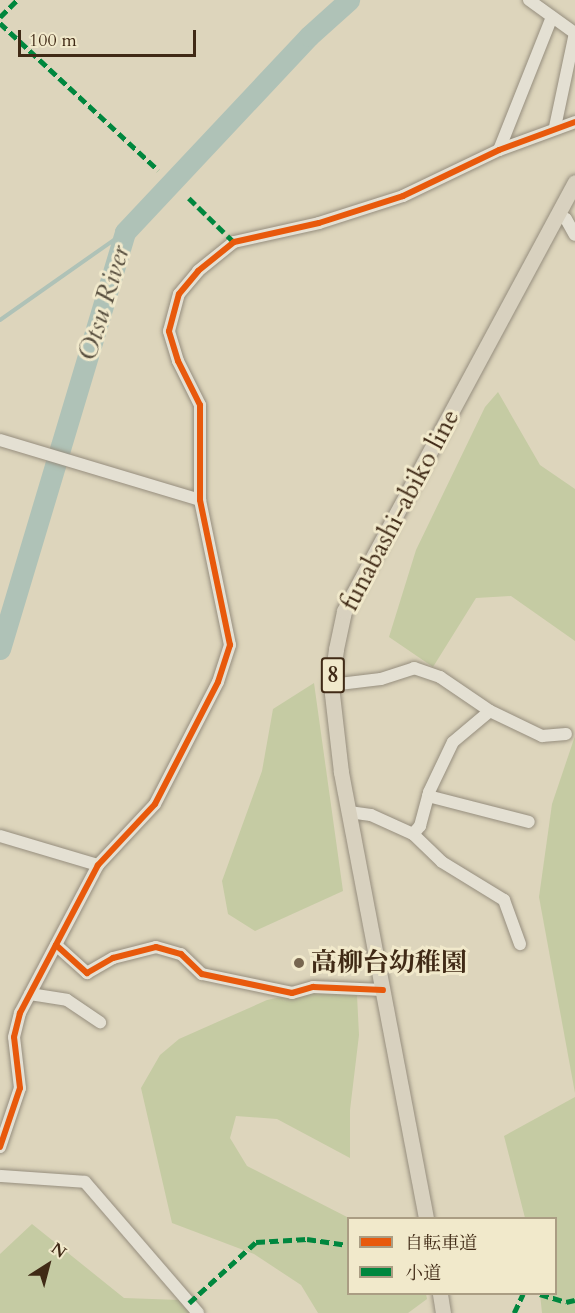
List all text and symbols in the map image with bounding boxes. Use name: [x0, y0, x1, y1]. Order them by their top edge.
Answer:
scale bar: [21, 18, 200, 56]
text: 100 m: [29, 28, 77, 53]
water label: Otsu River: [71, 242, 137, 364]
street label: funabashi-abiko line: [334, 404, 466, 616]
road number: 8: [320, 654, 346, 696]
place label: 高柳台幼稚園: [311, 947, 467, 979]
marker: 高柳台幼稚園: [292, 956, 306, 970]
legend: [347, 1217, 557, 1295]
text: 自転車道: [405, 1231, 477, 1256]
north arrow: [18, 1235, 78, 1295]
text: N: [46, 1237, 71, 1263]
text: 小道: [405, 1261, 441, 1286]

